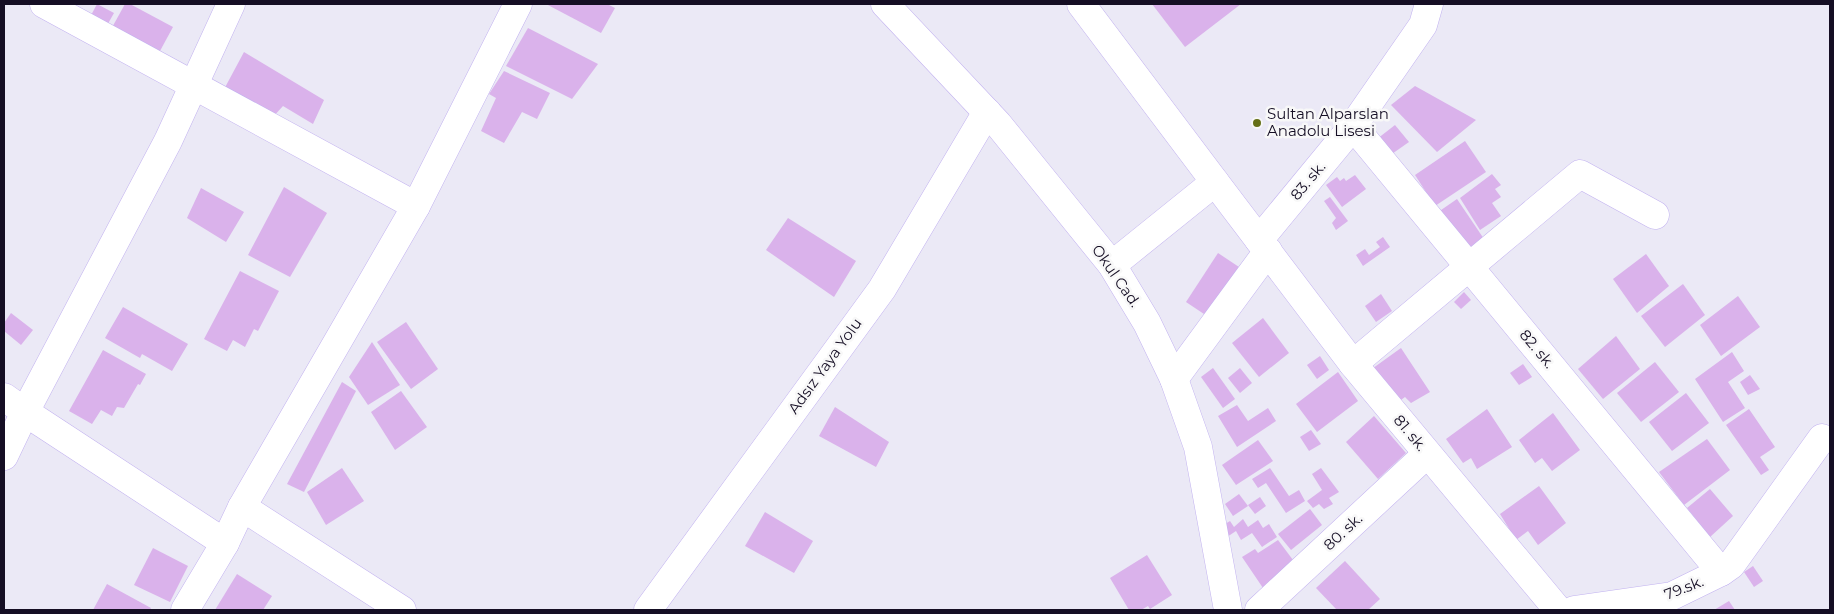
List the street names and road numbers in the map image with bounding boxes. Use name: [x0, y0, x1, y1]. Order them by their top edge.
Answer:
street label: 83. sk.: [1286, 157, 1329, 204]
street label: Okul Cad.: [1088, 241, 1145, 311]
street label: Adsız Yaya Yolu: [783, 314, 866, 417]
street label: 82. sk.: [1516, 325, 1559, 372]
street label: 81. sk.: [1390, 411, 1431, 455]
street label: 80. sk.: [1319, 509, 1366, 554]
street label: 79.sk.: [1661, 571, 1706, 604]

